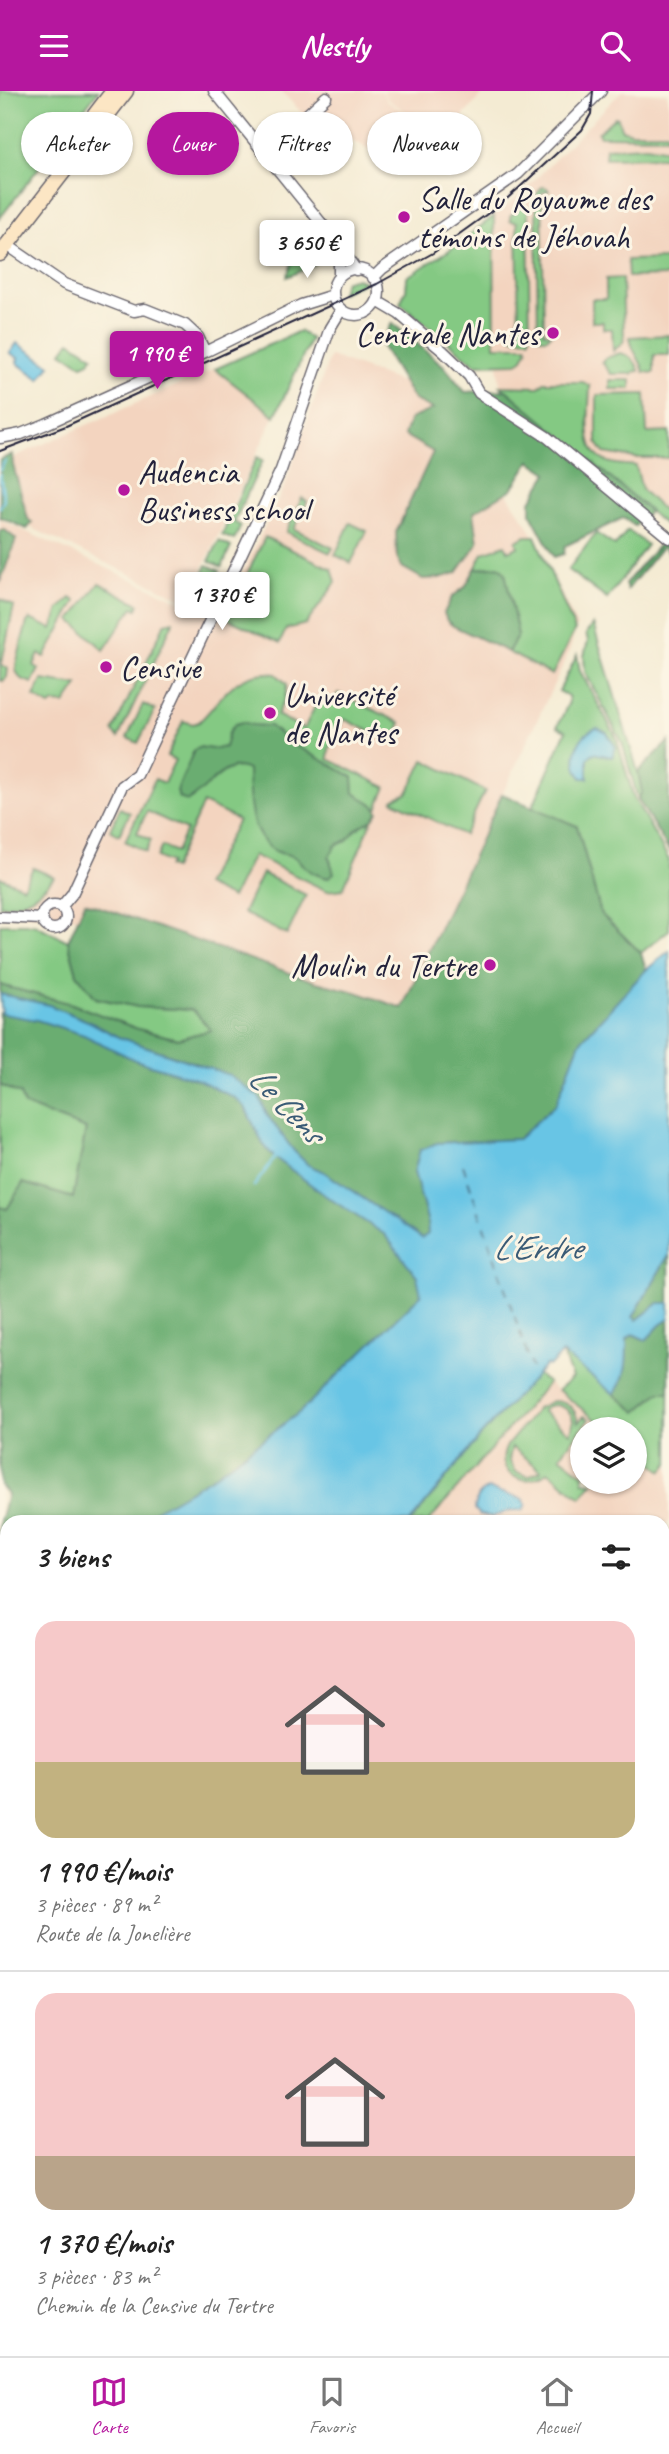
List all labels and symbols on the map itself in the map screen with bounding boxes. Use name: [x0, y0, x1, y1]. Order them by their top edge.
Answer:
place label: Salle du Royaume des témoins de Jéhovah: [418, 178, 653, 258]
marker: Salle du Royaume des témoins de Jéhovah: [396, 209, 412, 225]
pin: 3 650 €: [242, 221, 372, 280]
place label: Centrale Nantes: [356, 313, 542, 355]
marker: Centrale Nantes: [545, 325, 561, 341]
pin: 1 990 €: [92, 331, 222, 391]
place label: Audencia Business school: [138, 451, 314, 531]
marker: Audencia Business school: [116, 482, 132, 498]
pin: 1 370 €: [157, 573, 287, 632]
place label: Censive: [120, 647, 202, 689]
marker: Censive: [98, 659, 114, 675]
place label: Université de Nantes: [284, 674, 399, 754]
marker: Université de Nantes: [262, 705, 278, 721]
place label: Moulin du Tertre: [291, 945, 478, 987]
marker: Moulin du Tertre: [482, 957, 498, 973]
water label: Le Cens: [239, 1056, 339, 1157]
water label: L'Erdre: [493, 1225, 587, 1270]

